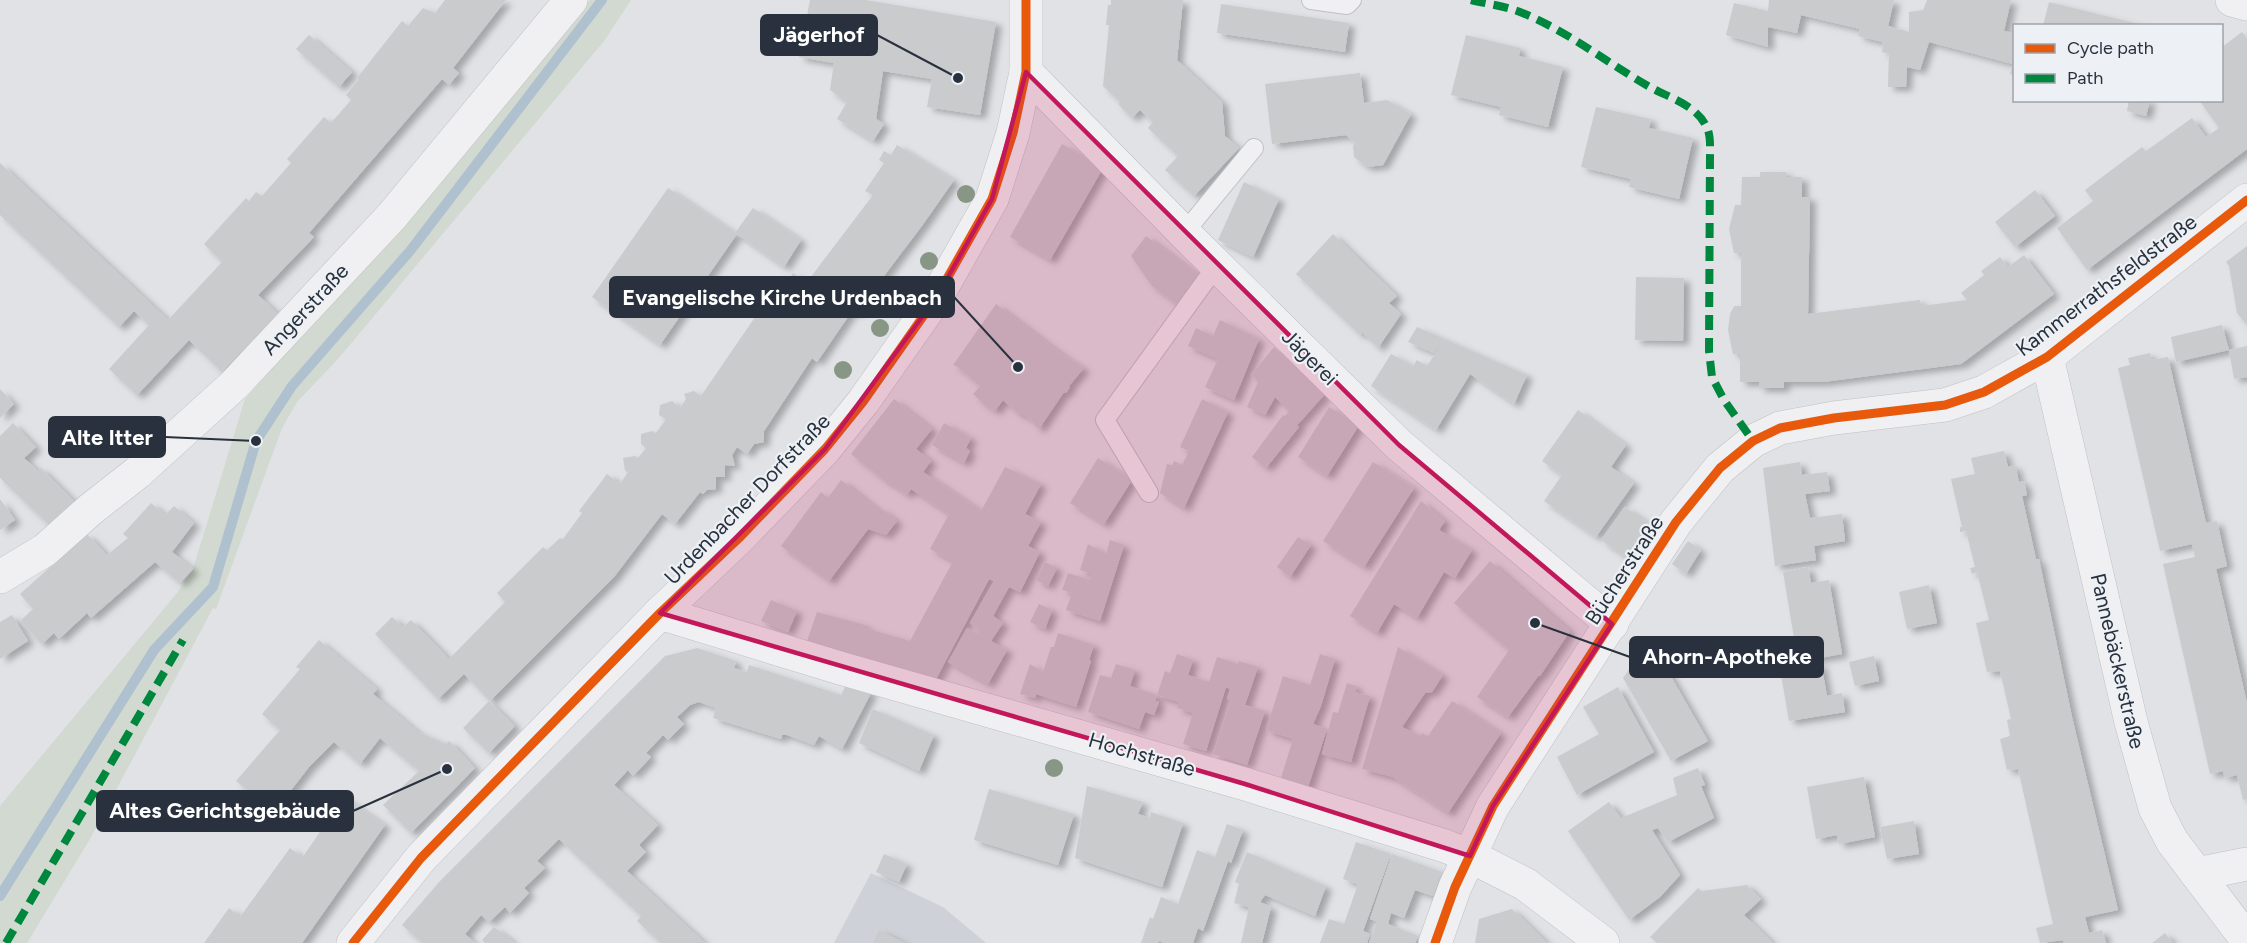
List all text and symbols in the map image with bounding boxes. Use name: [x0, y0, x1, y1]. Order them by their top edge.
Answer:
callout: Jägerhof: [761, 15, 877, 55]
text: Jägerhof: [773, 21, 865, 48]
legend: [2013, 24, 2223, 102]
text: Cycle path: [2067, 37, 2154, 59]
text: Path: [2067, 67, 2103, 89]
street label: Kammerrathsfeldstraße: [2011, 209, 2201, 361]
street label: Angerstraße: [256, 258, 354, 360]
callout: Evangelische Kirche Urdenbach: [610, 277, 954, 317]
text: Evangelische Kirche Urdenbach: [622, 284, 942, 311]
street label: Jägerei: [1277, 324, 1343, 390]
street label: Urdenbacher Dorfstraße: [659, 408, 835, 590]
callout: Alte Itter: [49, 417, 165, 457]
text: Alte Itter: [61, 424, 153, 451]
street label: Bücherstraße: [1579, 511, 1669, 629]
street label: Pannebäckerstraße: [2086, 571, 2150, 751]
callout: Ahorn-Apotheke: [1630, 637, 1823, 677]
text: Ahorn-Apotheke: [1642, 643, 1812, 670]
street label: Hochstraße: [1086, 727, 1198, 781]
callout: Altes Gerichtsgebäude: [97, 791, 353, 831]
text: Altes Gerichtsgebäude: [109, 797, 341, 824]

